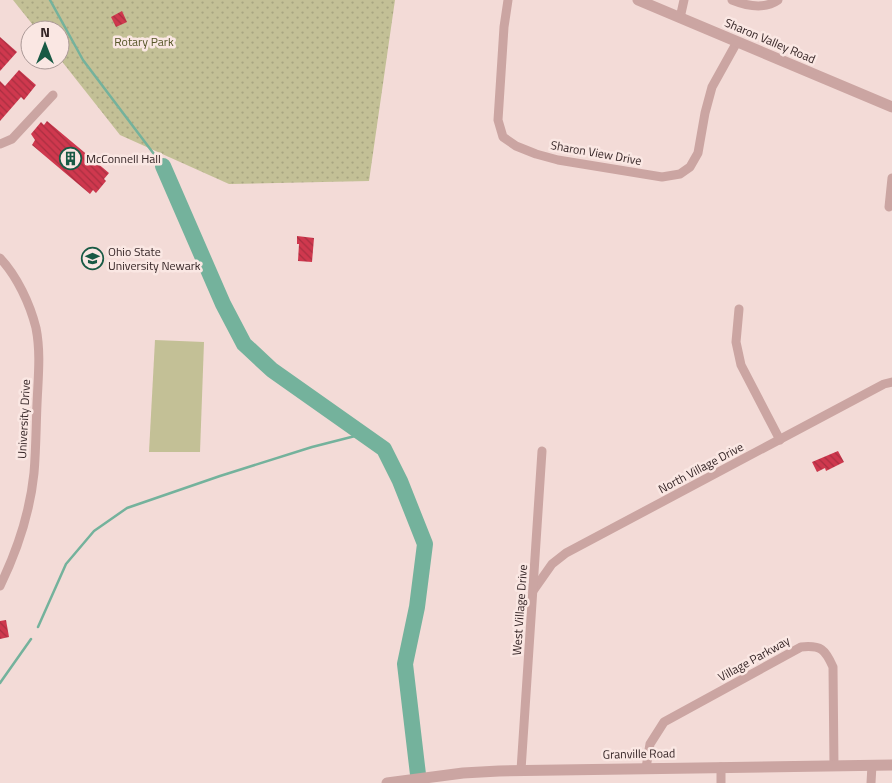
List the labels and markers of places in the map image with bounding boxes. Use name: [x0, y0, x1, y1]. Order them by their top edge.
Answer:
building icon: McConnell Hall: [58, 147, 82, 171]
place label: McConnell Hall: [86, 149, 161, 168]
place label: Ohio State University Newark: [108, 242, 201, 275]
school or university icon: Ohio State University Newark: [80, 247, 104, 271]

